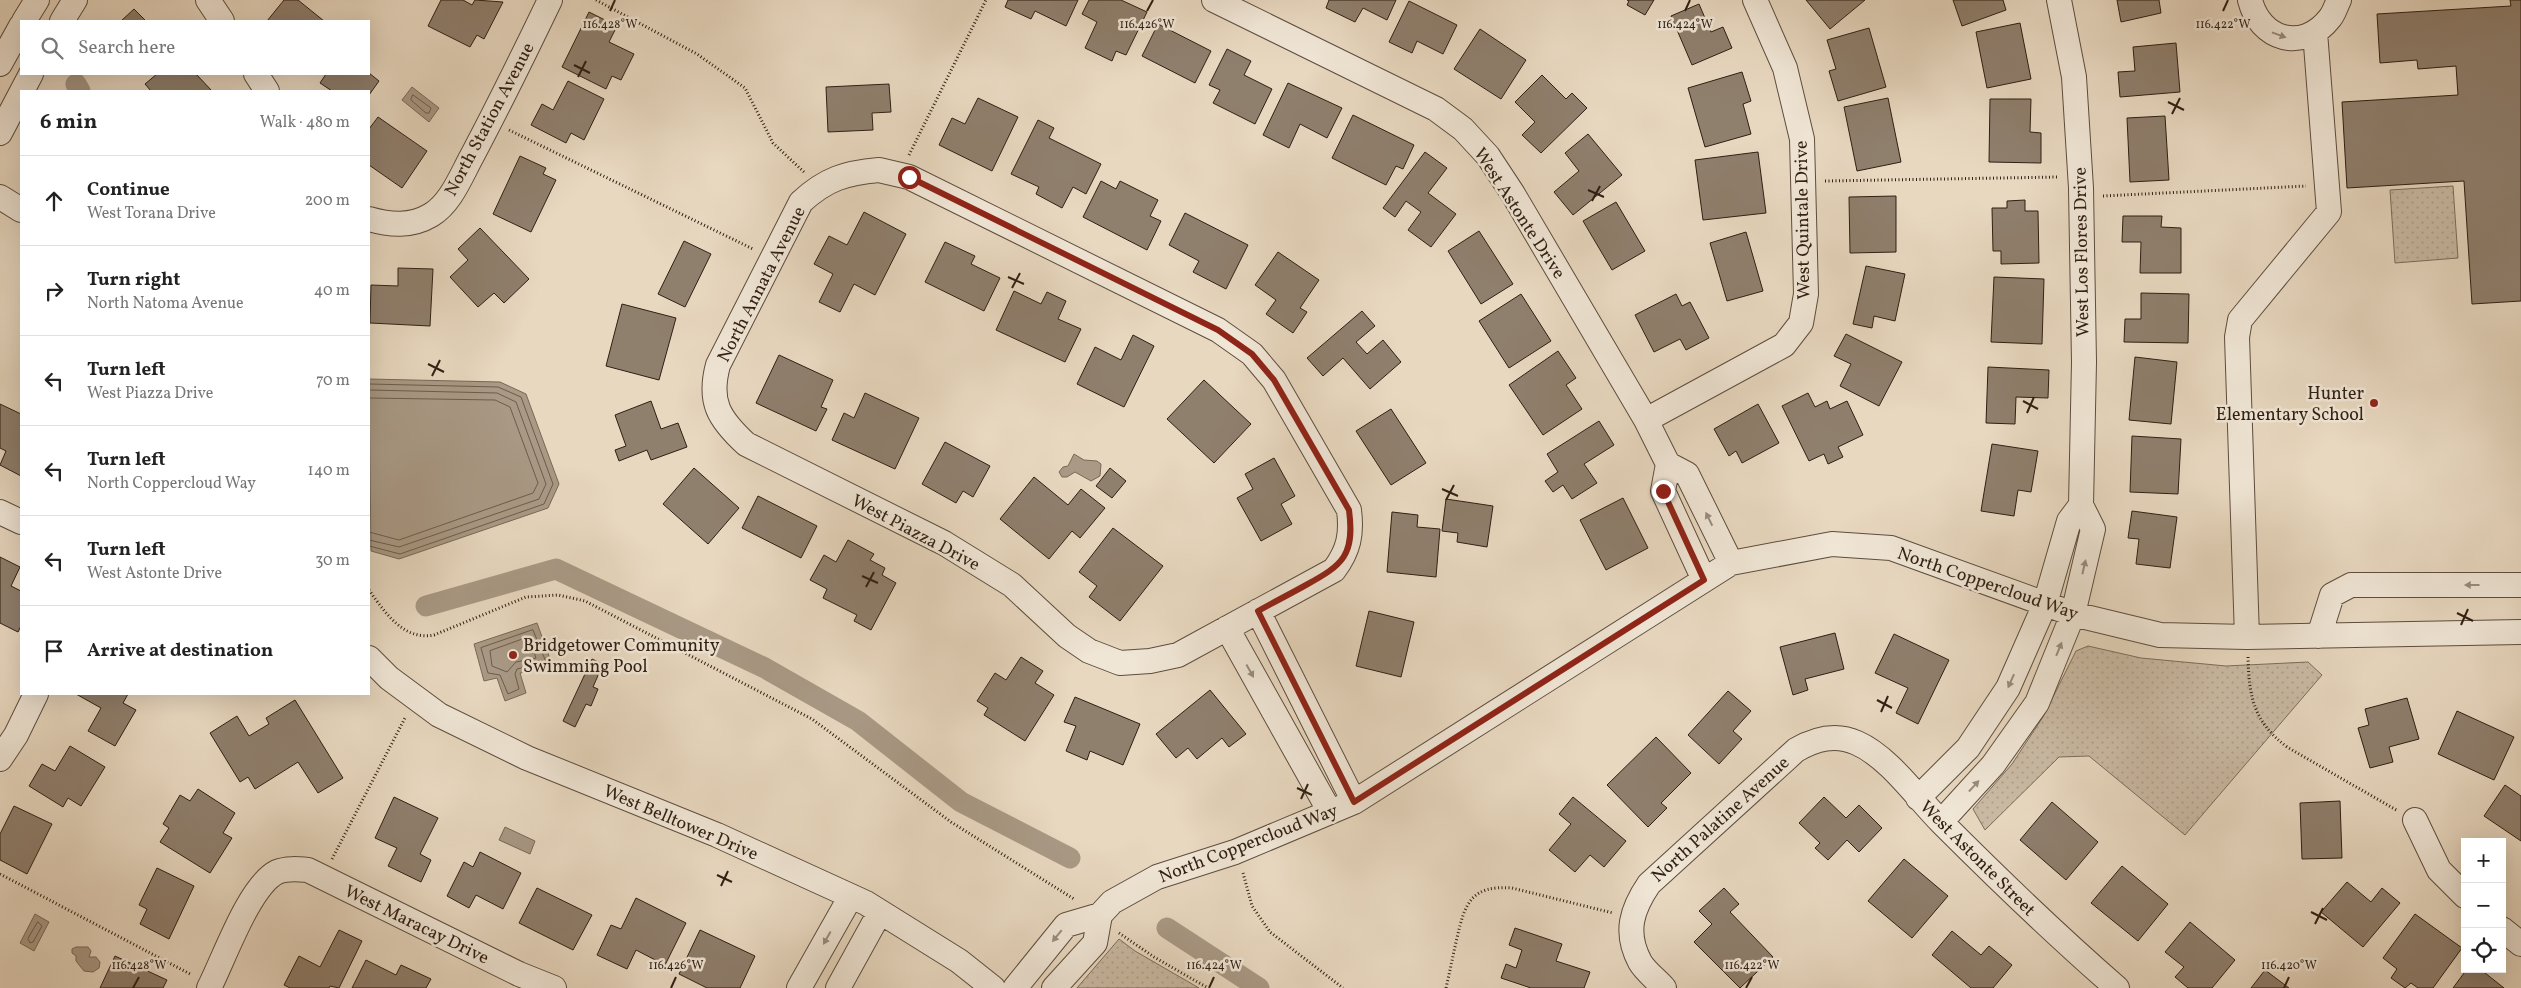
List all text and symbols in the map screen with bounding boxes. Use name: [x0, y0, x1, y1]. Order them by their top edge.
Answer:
text: 116.428°W: [582, 17, 638, 33]
text: 116.426°W: [1119, 17, 1175, 33]
text: 116.424°W: [1657, 17, 1713, 33]
text: 116.422°W: [2195, 17, 2251, 33]
search box: [20, 20, 370, 75]
one-way arrow: [2272, 31, 2287, 39]
icon: search: [38, 34, 66, 62]
text: Search here: [78, 35, 175, 61]
street label: North Station Avenue: [439, 39, 541, 201]
text: 6 min: [40, 108, 97, 137]
text: Walk · 480 m: [260, 112, 350, 134]
street label: West Quintale Drive: [1790, 140, 1817, 300]
street label: West Astonte Drive: [1467, 143, 1571, 284]
route start: [898, 166, 921, 189]
street label: West Los Flores Drive: [2069, 167, 2096, 337]
text: Continue: [87, 177, 170, 203]
icon: ahead: [40, 187, 68, 215]
text: 200 m: [305, 190, 350, 212]
street label: North Annata Avenue: [712, 202, 812, 367]
text: West Torana Drive: [87, 203, 216, 225]
text: Turn right: [87, 267, 180, 293]
icon: right: [40, 277, 68, 305]
text: 40 m: [314, 280, 350, 302]
text: North Natoma Avenue: [87, 293, 244, 315]
text: Turn left: [87, 357, 166, 383]
icon: left: [40, 367, 68, 395]
text: 70 m: [316, 370, 350, 392]
place label: Hunter Elementary School: [2216, 382, 2364, 428]
text: West Piazza Drive: [87, 383, 213, 405]
marker: Hunter Elementary School: [2368, 397, 2380, 409]
text: Turn left: [87, 447, 166, 473]
icon: left: [40, 457, 68, 485]
text: 140 m: [308, 460, 350, 482]
text: North Coppercloud Way: [87, 473, 256, 495]
route end: [1652, 480, 1675, 503]
street label: West Piazza Drive: [847, 489, 984, 578]
one-way arrow: [1705, 512, 1713, 526]
text: Turn left: [87, 537, 166, 563]
street label: North Coppercloud Way: [1894, 542, 2082, 627]
icon: left: [40, 547, 68, 575]
text: 30 m: [315, 550, 350, 572]
one-way arrow: [2080, 559, 2088, 574]
text: West Astonte Drive: [87, 563, 222, 585]
one-way arrow: [2464, 581, 2480, 589]
place label: Bridgetower Community Swimming Pool: [523, 634, 720, 680]
icon: arrive: [40, 637, 68, 665]
text: Arrive at destination: [87, 638, 273, 664]
one-way arrow: [2055, 641, 2063, 656]
marker: Bridgetower Community Swimming Pool: [507, 649, 519, 661]
one-way arrow: [1246, 664, 1255, 677]
one-way arrow: [2006, 673, 2015, 688]
street label: North Palatine Avenue: [1646, 751, 1796, 889]
street label: West Belltower Drive: [599, 779, 762, 867]
one-way arrow: [1968, 780, 1980, 792]
street label: West Astonte Street: [1913, 795, 2041, 923]
street label: North Coppercloud Way: [1155, 799, 1342, 890]
map controls: [2461, 838, 2506, 973]
button: +: [2461, 838, 2506, 883]
street label: West Maracay Drive: [340, 879, 493, 971]
button: −: [2461, 883, 2506, 928]
button: locate: [2461, 928, 2506, 973]
one-way arrow: [1052, 929, 1063, 942]
one-way arrow: [823, 931, 831, 946]
text: 116.428°W: [111, 958, 167, 974]
text: 116.426°W: [648, 958, 704, 974]
text: 116.424°W: [1186, 958, 1242, 974]
text: 116.422°W: [1724, 958, 1780, 974]
text: 116.420°W: [2261, 958, 2317, 974]

